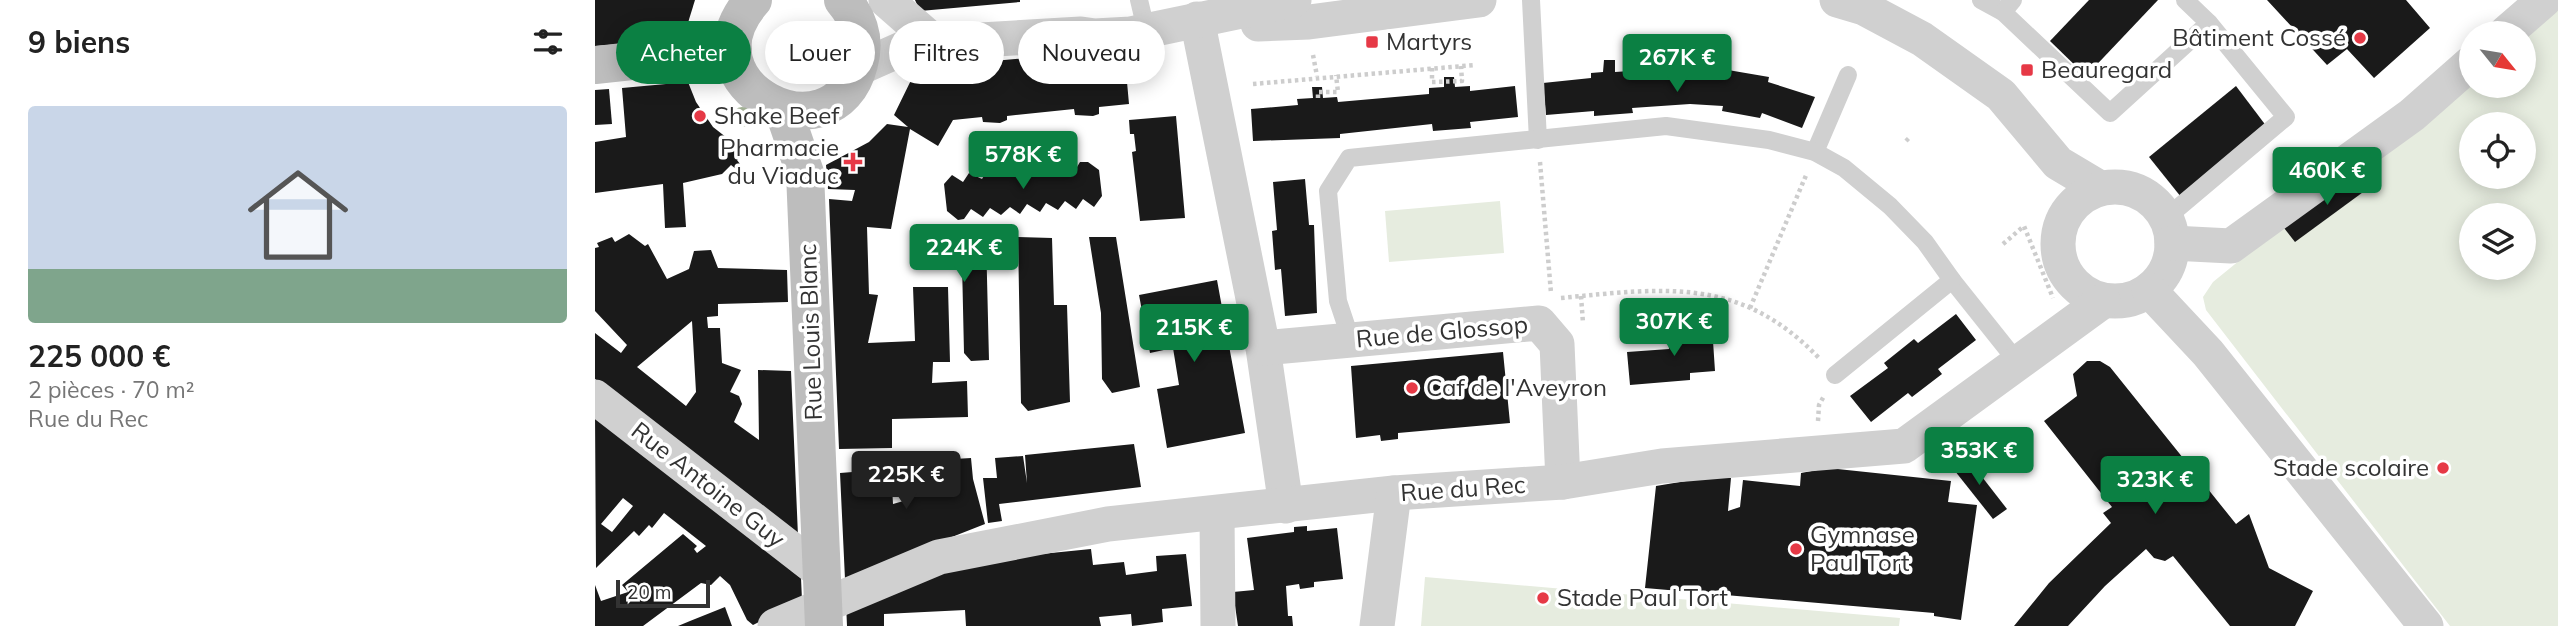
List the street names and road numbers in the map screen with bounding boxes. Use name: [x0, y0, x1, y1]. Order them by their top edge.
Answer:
street label: Rue Louis Blanc: [792, 243, 828, 421]
street label: Rue de Glossop: [1355, 309, 1529, 353]
street label: Rue Antoine Guy: [626, 415, 792, 554]
street label: Rue du Rec: [1399, 469, 1527, 507]

